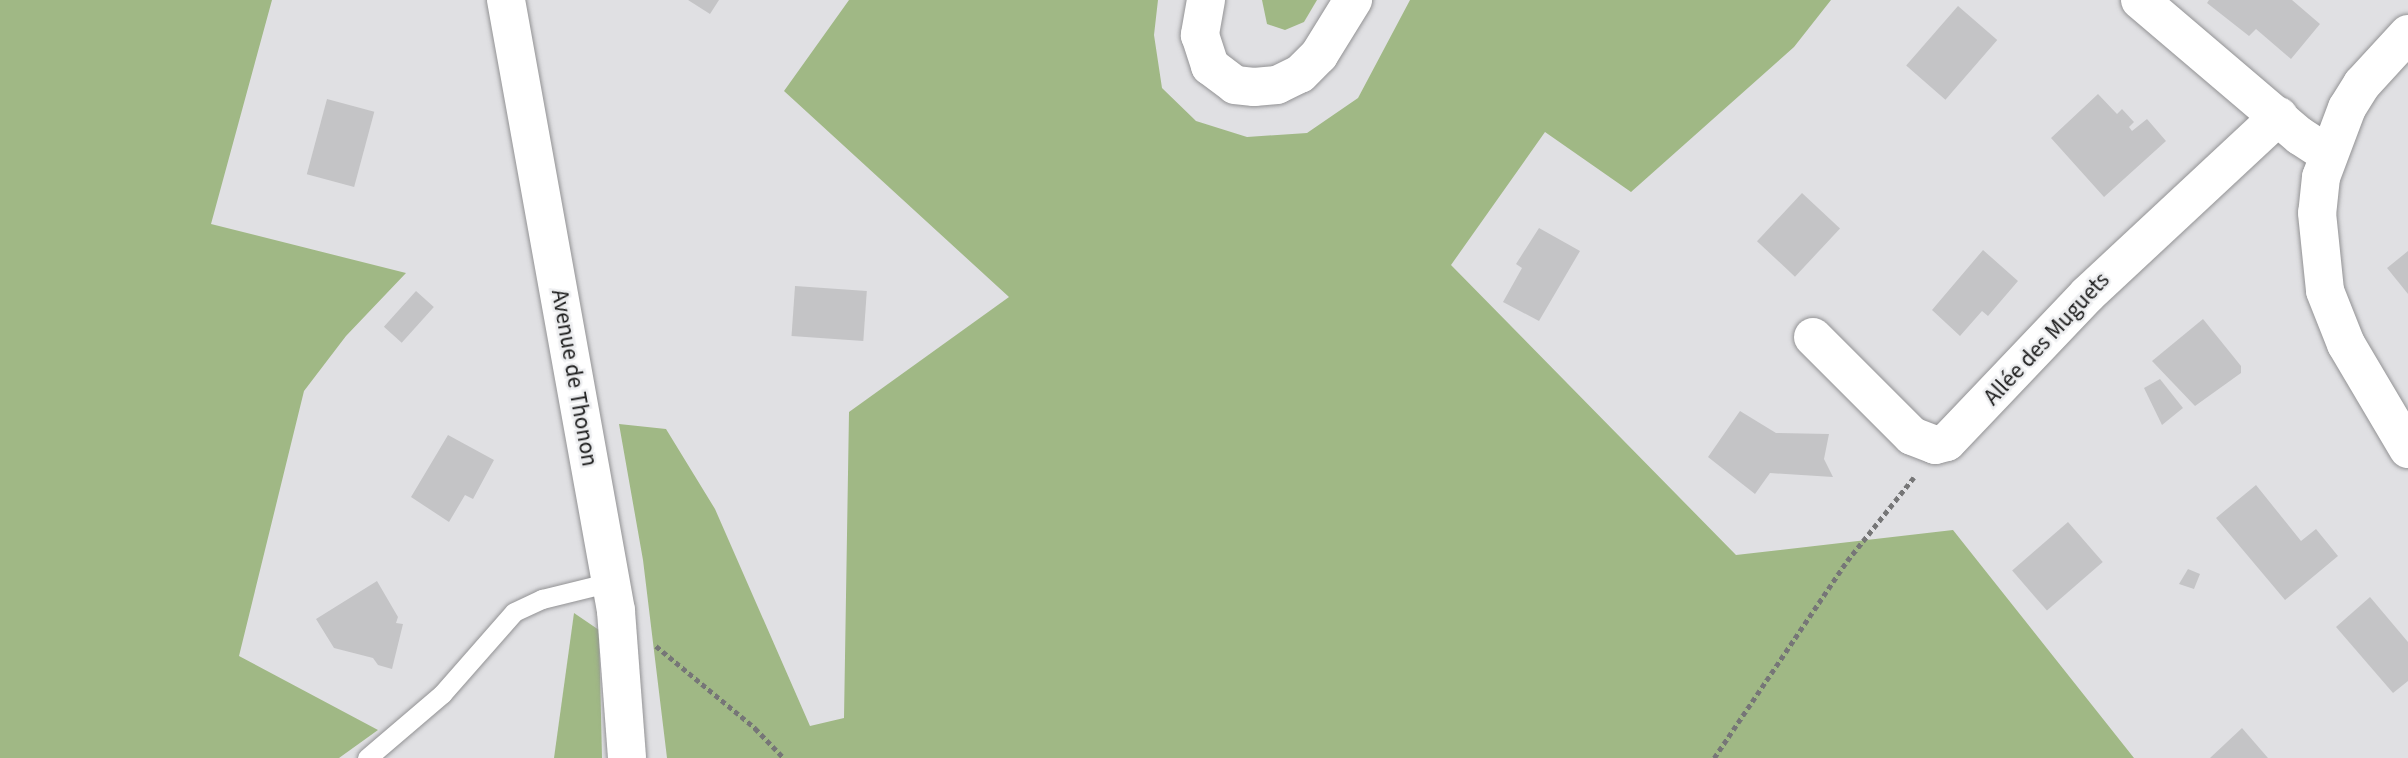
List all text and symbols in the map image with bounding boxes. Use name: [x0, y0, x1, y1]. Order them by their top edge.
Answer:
street label: Allée des Muguets: [1978, 267, 2116, 411]
street label: Avenue de Thonon: [545, 287, 603, 469]

